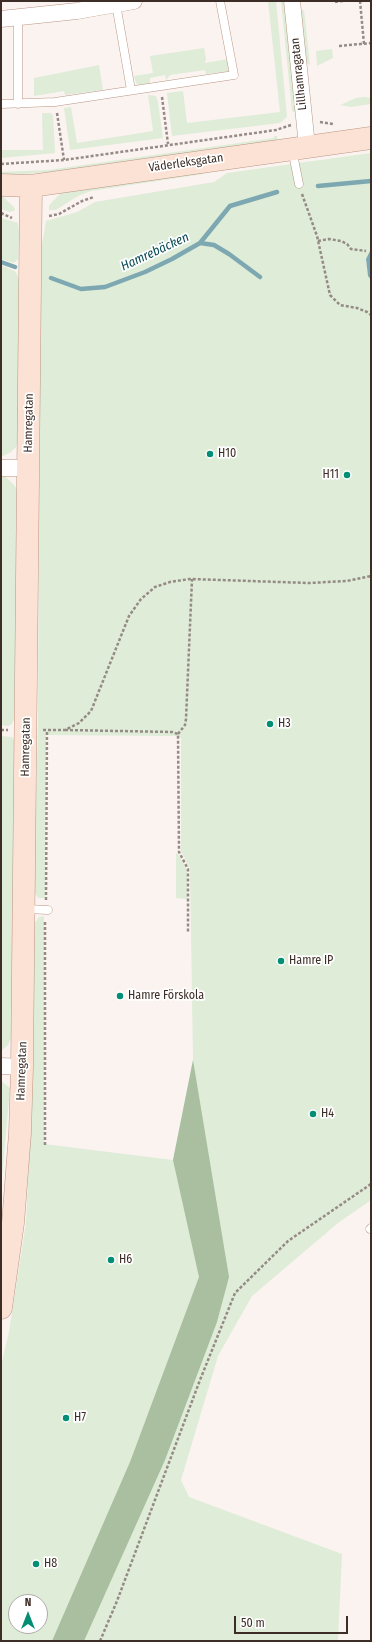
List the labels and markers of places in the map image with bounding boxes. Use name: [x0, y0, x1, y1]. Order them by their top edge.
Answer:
place label: H10: [218, 447, 236, 461]
marker: H10: [205, 449, 215, 459]
place label: H11: [323, 468, 339, 482]
marker: H11: [342, 470, 352, 480]
place label: H3: [278, 717, 291, 731]
marker: H3: [265, 719, 275, 729]
place label: Hamre IP: [289, 954, 333, 968]
marker: Hamre IP: [276, 956, 286, 966]
place label: Hamre Förskola: [128, 989, 204, 1003]
marker: Hamre Förskola: [115, 991, 125, 1001]
place label: H4: [321, 1107, 334, 1121]
marker: H4: [308, 1109, 318, 1119]
place label: H6: [119, 1253, 132, 1267]
marker: H6: [106, 1255, 116, 1265]
place label: H7: [74, 1411, 86, 1425]
marker: H7: [61, 1413, 71, 1423]
place label: H8: [44, 1557, 57, 1571]
marker: H8: [31, 1559, 41, 1569]

